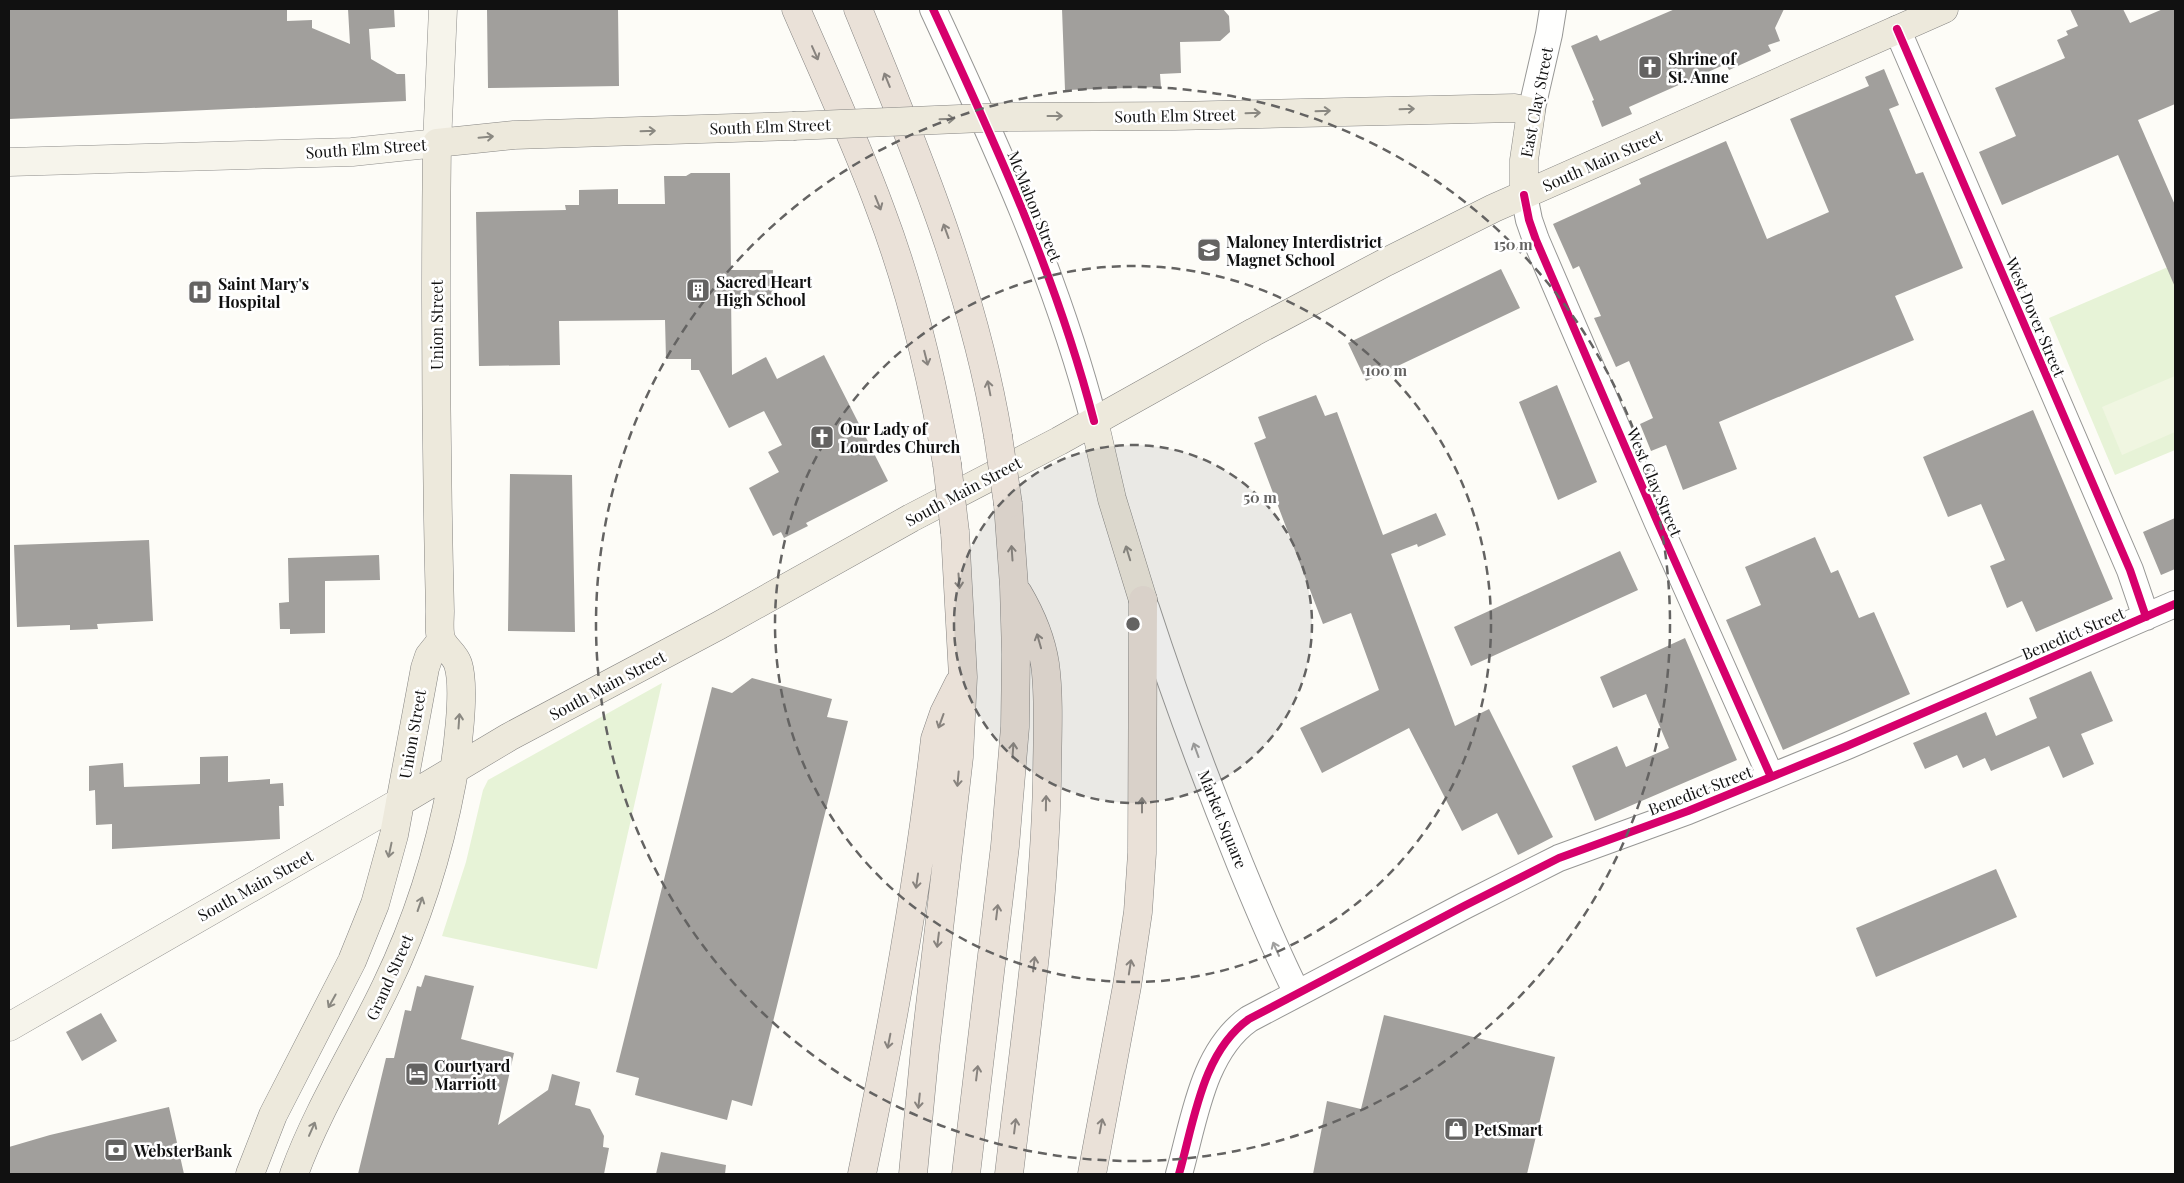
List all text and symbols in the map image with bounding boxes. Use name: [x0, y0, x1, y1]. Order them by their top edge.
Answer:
one-way arrow: [811, 45, 821, 60]
street label: East Clay Street: [1515, 45, 1557, 159]
place label: Shrine of St. Anne: [1668, 48, 1737, 87]
church icon: Shrine of St. Anne: [1637, 54, 1663, 80]
one-way arrow: [882, 73, 891, 88]
street label: South Elm Street: [1114, 103, 1236, 127]
one-way arrow: [1398, 104, 1414, 114]
one-way arrow: [1314, 107, 1330, 116]
one-way arrow: [1245, 109, 1261, 118]
one-way arrow: [1047, 111, 1063, 121]
street label: South Elm Street: [709, 113, 831, 139]
one-way arrow: [938, 114, 954, 124]
street label: South Main Street: [1539, 124, 1665, 196]
one-way arrow: [640, 126, 656, 136]
street label: South Elm Street: [305, 133, 428, 163]
one-way arrow: [477, 133, 493, 142]
street label: McMahon Street: [1003, 147, 1067, 265]
one-way arrow: [874, 195, 884, 210]
one-way arrow: [941, 224, 950, 240]
place label: Maloney Interdistrict Magnet School: [1226, 231, 1383, 270]
text: 150 m: [1493, 234, 1533, 254]
school or university icon: Maloney Interdistrict Magnet School: [1196, 237, 1222, 263]
street label: West Dover Street: [2001, 253, 2071, 380]
place label: Sacred Heart High School: [716, 271, 812, 310]
place label: Saint Mary's Hospital: [218, 273, 309, 312]
building icon: Sacred Heart High School: [685, 277, 711, 303]
hospital icon: Saint Mary's Hospital: [187, 279, 213, 305]
street label: Union Street: [426, 280, 447, 370]
one-way arrow: [922, 350, 931, 366]
text: 100 m: [1365, 360, 1408, 380]
one-way arrow: [984, 380, 994, 396]
place label: Our Lady of Lourdes Church: [840, 418, 960, 457]
church icon: Our Lady of Lourdes Church: [809, 424, 835, 450]
street label: West Clay Street: [1622, 424, 1687, 540]
street label: South Main Street: [901, 451, 1025, 531]
text: 50 m: [1243, 487, 1277, 507]
one-way arrow: [1008, 545, 1017, 561]
one-way arrow: [1123, 546, 1132, 562]
one-way arrow: [955, 573, 964, 589]
street label: Benedict Street: [2018, 602, 2128, 664]
centre of rings: [1124, 615, 1142, 633]
one-way arrow: [1034, 633, 1044, 649]
street label: South Main Street: [545, 645, 669, 725]
street label: Union Street: [394, 687, 430, 780]
one-way arrow: [455, 713, 464, 729]
one-way arrow: [936, 713, 945, 728]
one-way arrow: [1009, 742, 1018, 758]
one-way arrow: [1191, 742, 1200, 758]
street label: Benedict Street: [1645, 760, 1755, 819]
street label: Market Square: [1194, 767, 1252, 871]
one-way arrow: [953, 770, 962, 786]
one-way arrow: [1041, 795, 1051, 811]
one-way arrow: [1137, 797, 1147, 813]
one-way arrow: [385, 842, 395, 858]
street label: South Main Street: [194, 844, 317, 925]
one-way arrow: [912, 873, 922, 889]
one-way arrow: [415, 896, 425, 912]
one-way arrow: [992, 904, 1002, 920]
street label: Grand Street: [361, 930, 417, 1023]
one-way arrow: [933, 932, 943, 948]
one-way arrow: [1270, 942, 1280, 957]
one-way arrow: [1029, 957, 1039, 973]
one-way arrow: [1126, 959, 1136, 975]
one-way arrow: [326, 993, 336, 1008]
one-way arrow: [884, 1033, 893, 1049]
place label: Courtyard Marriott: [434, 1055, 511, 1094]
hotel icon: Courtyard Marriott: [404, 1061, 430, 1087]
one-way arrow: [972, 1065, 982, 1081]
one-way arrow: [914, 1093, 924, 1109]
shop icon: PetSmart: [1443, 1116, 1469, 1142]
one-way arrow: [1010, 1118, 1020, 1134]
one-way arrow: [1097, 1119, 1106, 1135]
place label: PetSmart: [1474, 1119, 1543, 1140]
one-way arrow: [308, 1122, 318, 1137]
bank icon: WebsterBank: [103, 1137, 129, 1163]
place label: WebsterBank: [133, 1140, 233, 1161]

